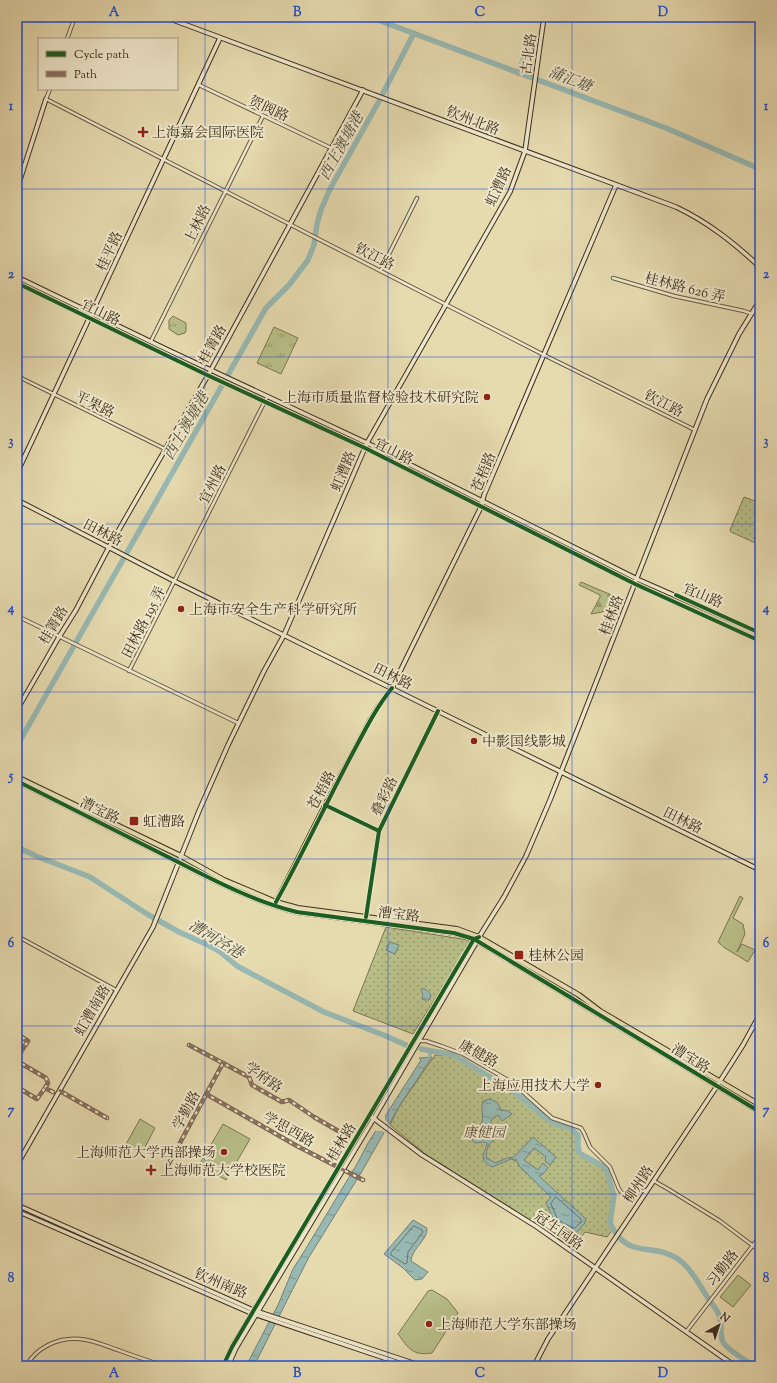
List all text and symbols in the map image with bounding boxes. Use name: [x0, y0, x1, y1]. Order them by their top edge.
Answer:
text: A: [109, 4, 120, 22]
text: B: [293, 4, 302, 22]
text: C: [475, 4, 485, 22]
text: D: [658, 4, 668, 22]
street label: 古北路: [517, 32, 543, 76]
legend: [38, 38, 178, 90]
text: Cycle path: [74, 46, 129, 64]
water label: 蒲汇塘: [545, 63, 596, 99]
text: Path: [74, 66, 97, 84]
street label: 贺阀路: [245, 92, 291, 128]
text: 1: [9, 98, 14, 116]
text: 1: [764, 98, 769, 116]
street label: 钦州北路: [443, 102, 502, 141]
water label: 西上澳塘港: [315, 107, 371, 185]
place label: 上海嘉会国际医院: [152, 124, 264, 144]
marker: 上海嘉会国际医院: [137, 126, 149, 138]
street label: 虹漕路: [482, 164, 518, 210]
street label: 上林路: [181, 202, 217, 248]
street label: 桂平路: [93, 229, 129, 275]
street label: 钦江路: [351, 239, 397, 276]
text: 2: [8, 266, 15, 284]
text: 2: [763, 266, 770, 284]
street label: 桂林路 626 弄: [642, 269, 727, 309]
street label: 宜山路: [77, 296, 123, 332]
street label: 桂箐路: [195, 322, 233, 368]
street label: 钦江路: [640, 386, 686, 423]
water label: 西上澳塘港: [159, 387, 216, 464]
street label: 平果路: [71, 388, 117, 424]
place label: 上海市质量监督检验技术研究院: [283, 389, 479, 409]
marker: 上海市质量监督检验技术研究院: [482, 392, 492, 402]
text: 3: [8, 433, 14, 451]
text: 3: [763, 433, 769, 451]
street label: 宜山路: [370, 434, 416, 471]
street label: 虹漕路: [327, 449, 362, 495]
street label: 苍梧路: [468, 450, 502, 496]
street label: 宜州路: [195, 462, 232, 508]
street label: 田林路: [79, 515, 125, 552]
street label: 宜山路: [679, 579, 725, 614]
street label: 田林路 195 弄: [118, 583, 171, 662]
street label: 桂林路: [596, 593, 630, 639]
text: 4: [7, 600, 15, 618]
text: 4: [762, 600, 770, 618]
place label: 上海市安全生产科学研究所: [189, 601, 357, 621]
street label: 桂箐路: [35, 603, 74, 649]
marker: 上海市安全生产科学研究所: [176, 604, 186, 614]
street label: 田林路: [369, 660, 415, 696]
place label: 中影国线影城: [482, 733, 566, 753]
marker: 中影国线影城: [469, 736, 479, 746]
text: 5: [8, 768, 14, 786]
street label: 苍梧路: [304, 768, 341, 814]
text: 5: [763, 768, 769, 786]
street label: 叠彩路: [368, 774, 404, 820]
street label: 漕宝路: [76, 794, 122, 830]
street label: 田林路: [659, 804, 705, 840]
place label: 虹漕路: [143, 813, 185, 833]
marker: 虹漕路: [128, 815, 140, 827]
street label: 漕宝路: [377, 904, 421, 928]
water label: 漕河泾港: [184, 916, 248, 966]
text: 6: [8, 935, 15, 953]
text: 6: [763, 935, 770, 953]
place label: 桂林公园: [528, 947, 584, 967]
marker: 桂林公园: [513, 949, 525, 961]
street label: 虹漕南路: [71, 982, 116, 1040]
street label: 康健路: [455, 1036, 501, 1073]
street label: 漕宝路: [667, 1040, 713, 1079]
street label: 学府路: [240, 1058, 286, 1099]
place label: 上海应用技术大学: [478, 1077, 590, 1097]
marker: 上海应用技术大学: [593, 1080, 603, 1090]
street label: 学勤路: [169, 1088, 206, 1134]
text: 7: [8, 1102, 15, 1120]
text: 7: [763, 1102, 770, 1120]
street label: 学思西路: [259, 1108, 317, 1153]
street label: 桂林路: [323, 1120, 362, 1166]
park label: 康健园: [463, 1124, 507, 1144]
place label: 上海师范大学西部操场: [76, 1144, 216, 1164]
marker: 上海师范大学西部操场: [219, 1147, 229, 1157]
place label: 上海师范大学校医院: [160, 1162, 286, 1182]
street label: 柳州路: [620, 1162, 660, 1208]
marker: 上海师范大学校医院: [145, 1164, 157, 1176]
street label: 冠生园路: [529, 1207, 587, 1256]
street label: 习勤路: [703, 1247, 744, 1292]
street label: 钦州南路: [191, 1265, 250, 1305]
text: 8: [8, 1270, 15, 1288]
text: 8: [763, 1270, 770, 1288]
north arrow: [699, 1305, 739, 1345]
text: N: [715, 1308, 733, 1327]
place label: 上海师范大学东部操场: [437, 1316, 577, 1336]
marker: 上海师范大学东部操场: [424, 1319, 434, 1329]
text: A: [109, 1365, 120, 1383]
text: B: [293, 1365, 302, 1383]
text: C: [475, 1365, 485, 1383]
text: D: [658, 1365, 668, 1383]

